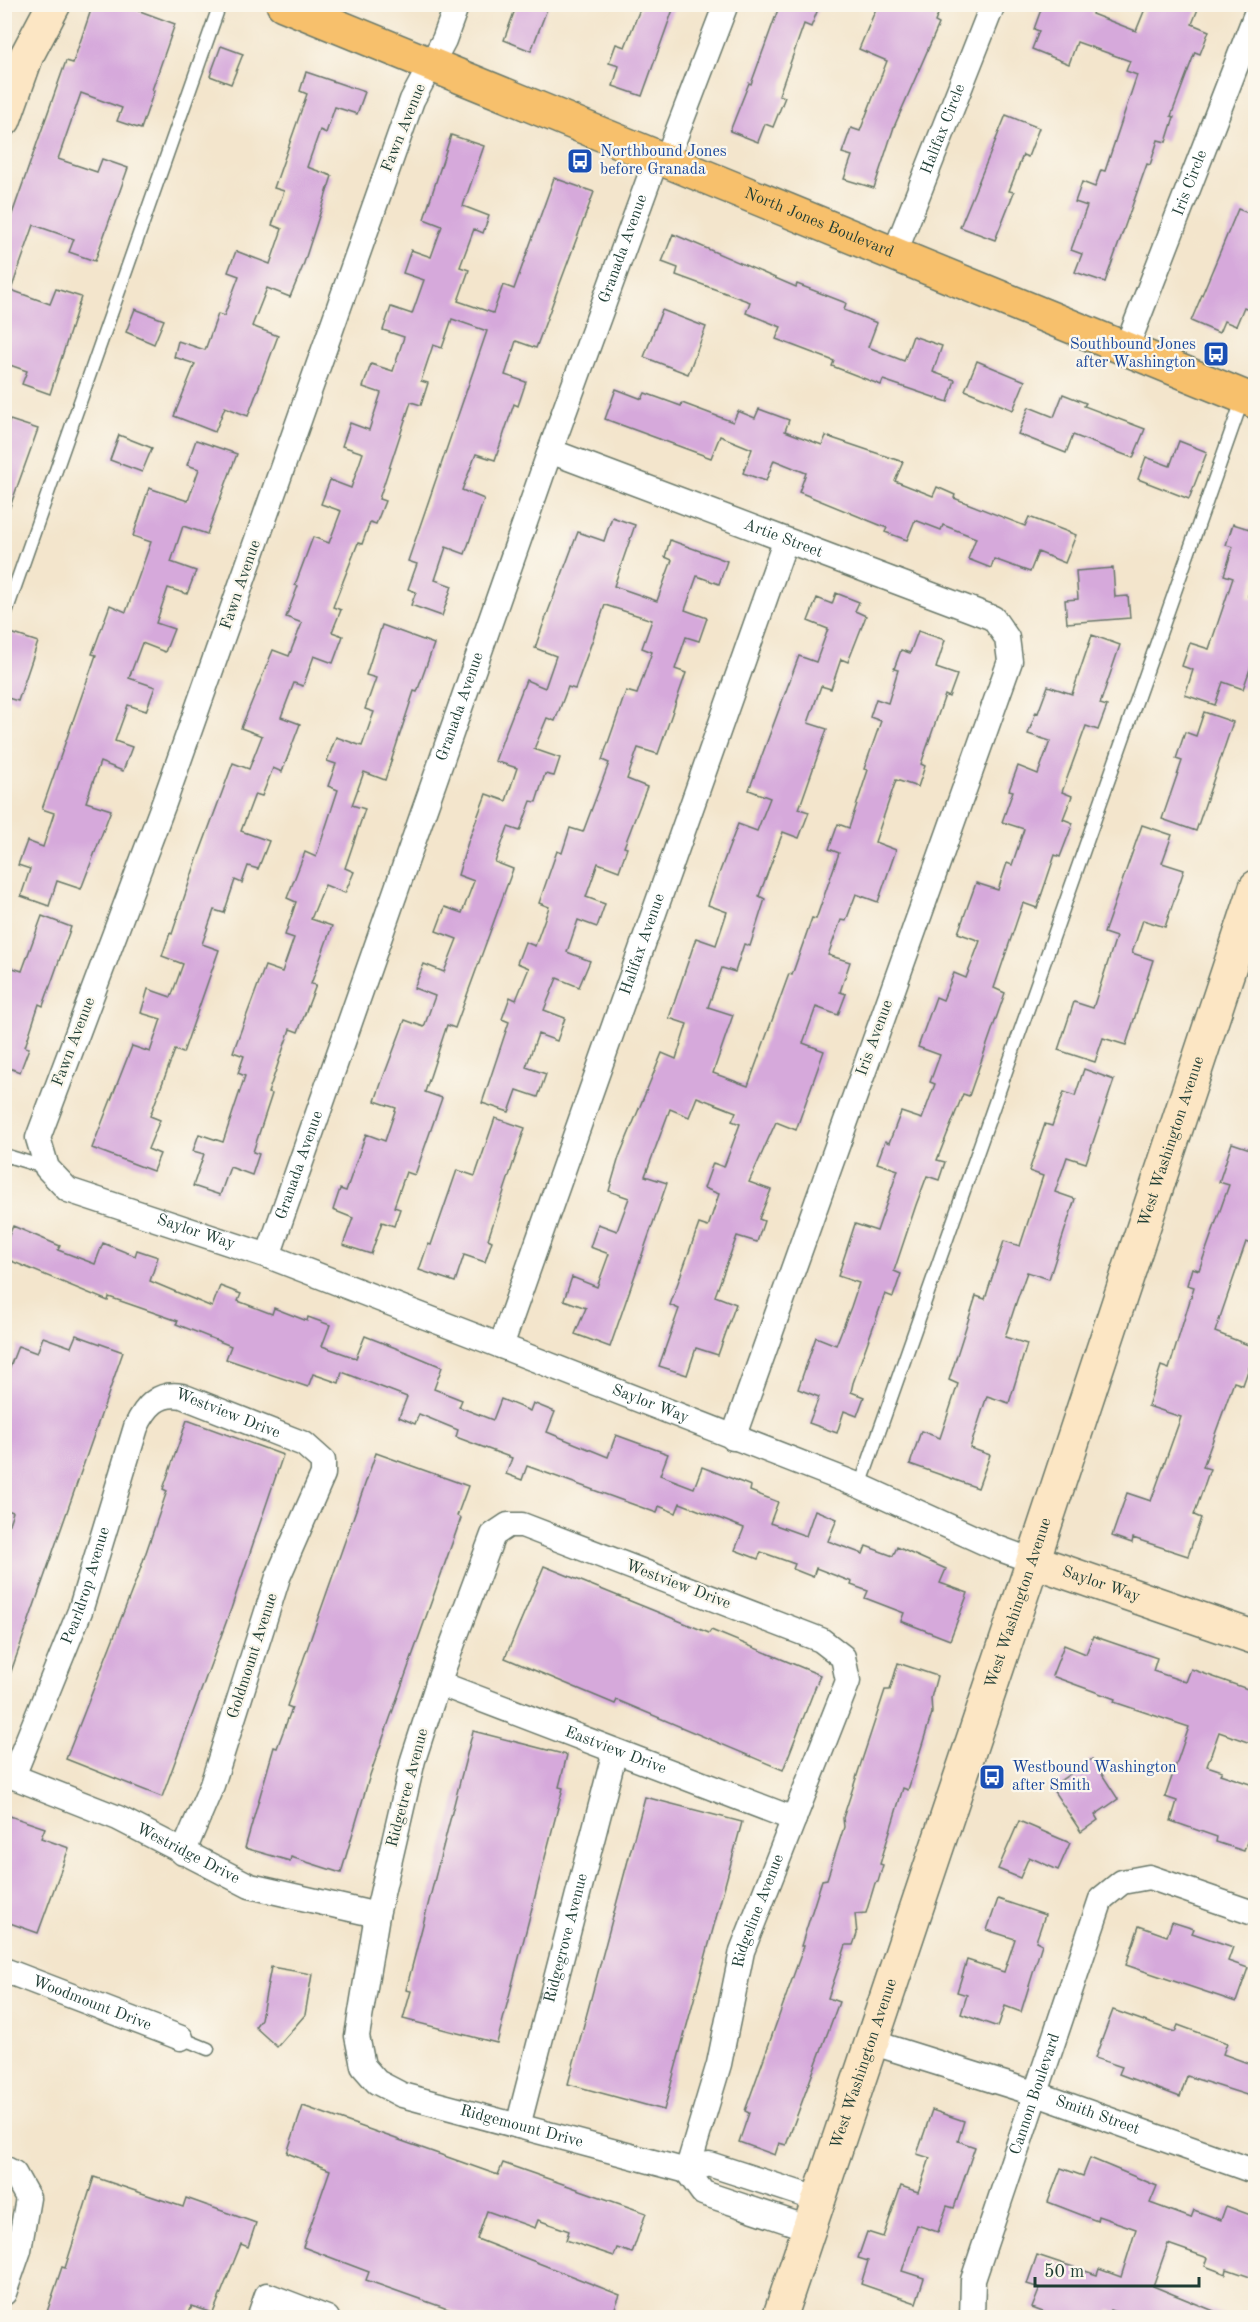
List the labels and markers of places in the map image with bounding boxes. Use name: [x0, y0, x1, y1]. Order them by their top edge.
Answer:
place label: Northbound Jones before Granada: [600, 144, 727, 178]
bus stop icon: Northbound Jones before Granada: [565, 146, 595, 176]
place label: Southbound Jones after Washington: [1070, 337, 1196, 371]
bus stop icon: Southbound Jones after Washington: [1201, 339, 1231, 369]
place label: Westbound Washington after Smith: [1012, 1760, 1177, 1794]
bus stop icon: Westbound Washington after Smith: [977, 1762, 1007, 1792]

